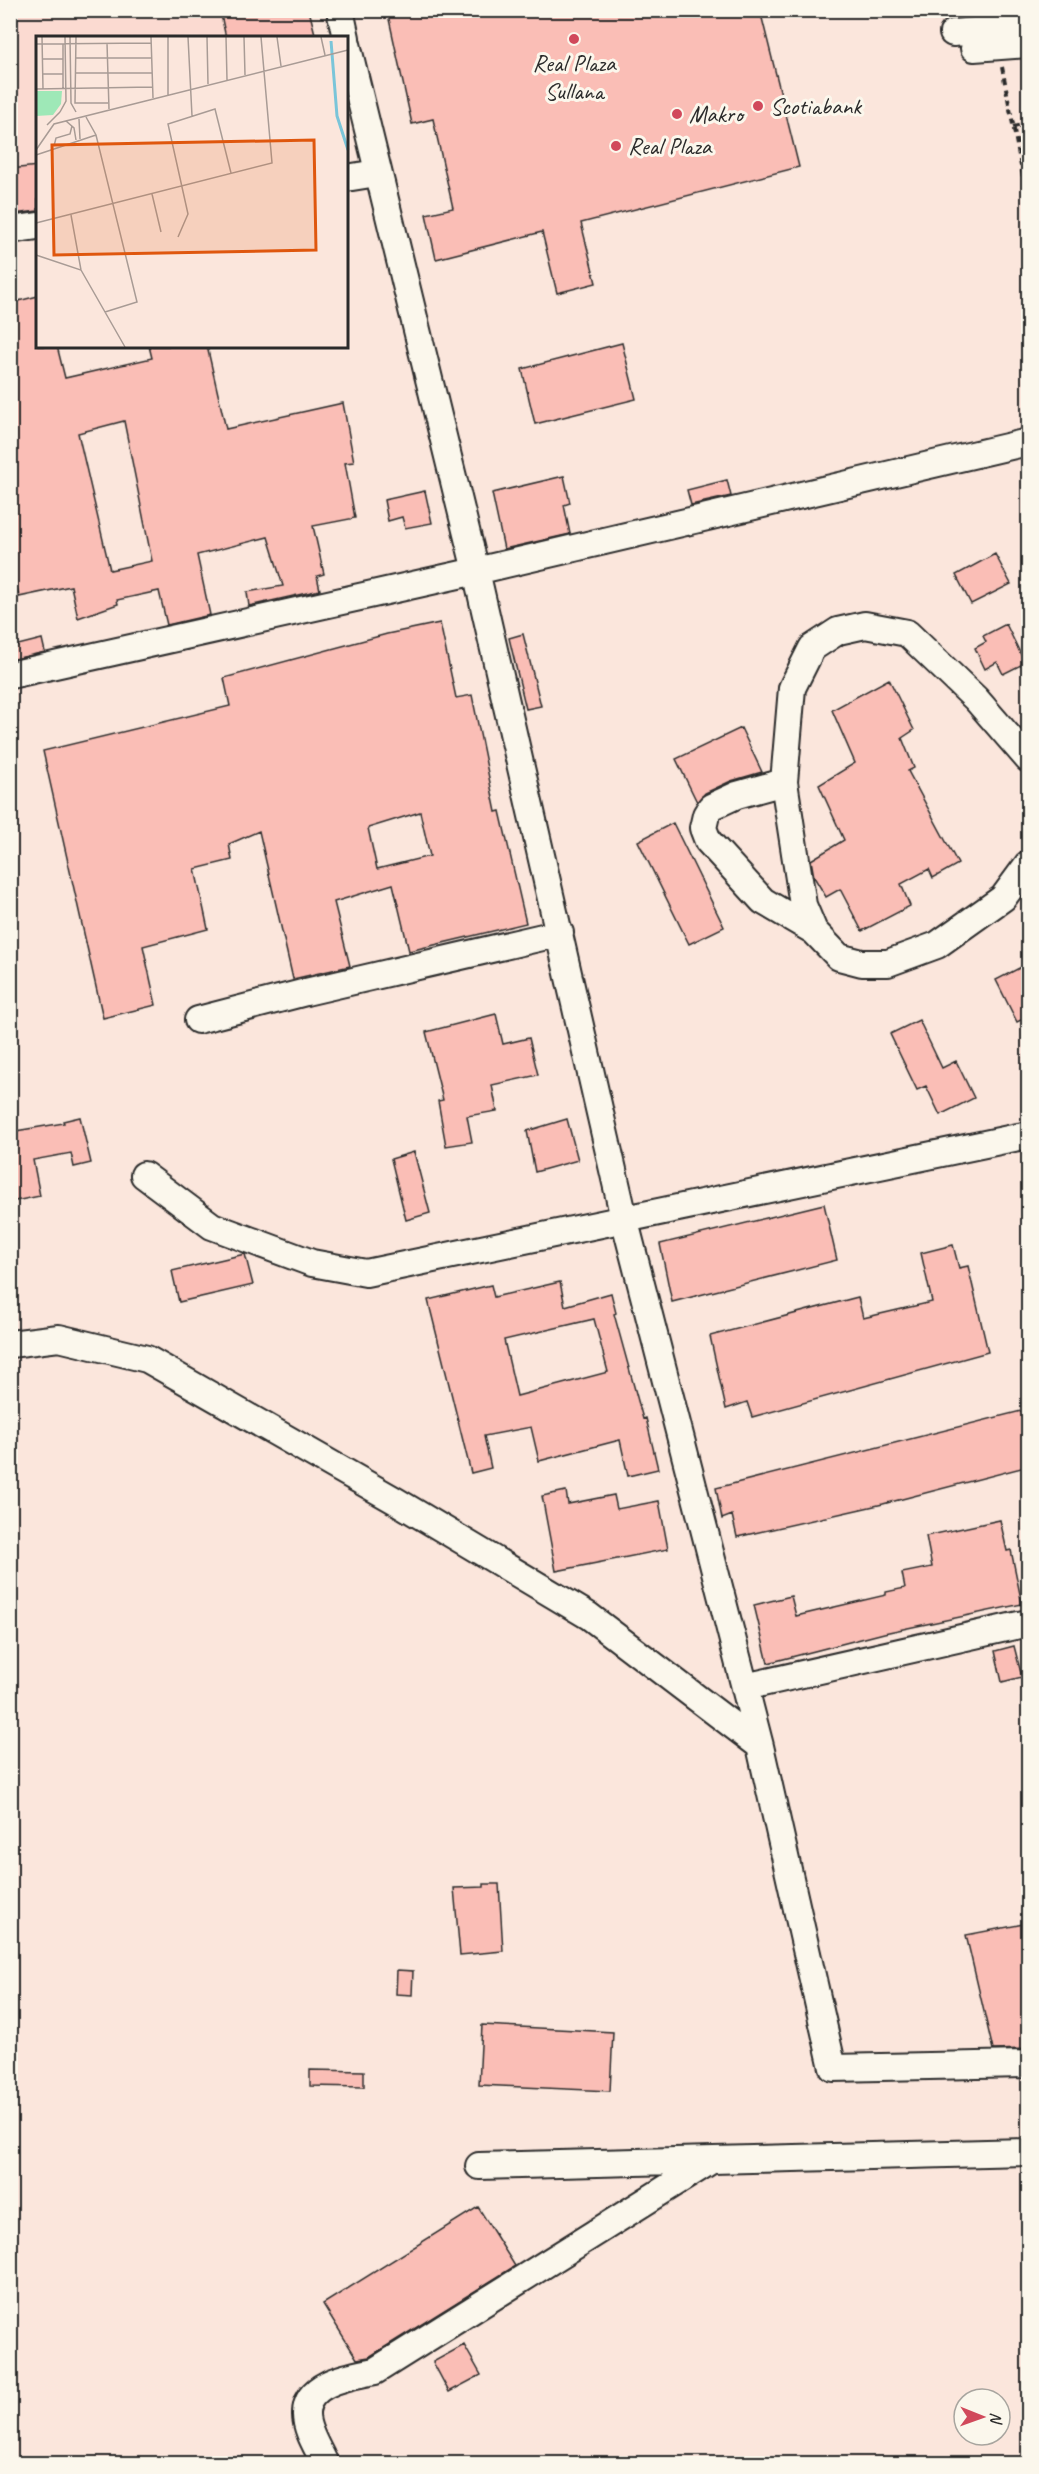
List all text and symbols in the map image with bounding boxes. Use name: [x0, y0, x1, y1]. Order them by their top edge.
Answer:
marker: Real Plaza Sullana: [567, 32, 581, 46]
inset map: [36, 36, 348, 348]
place label: Real Plaza Sullana: [532, 48, 617, 106]
place label: Scotiabank: [770, 91, 863, 121]
place label: Makro: [689, 99, 745, 129]
marker: Scotiabank: [751, 99, 765, 113]
marker: Makro: [670, 107, 684, 121]
place label: Real Plaza: [628, 131, 713, 161]
marker: Real Plaza: [609, 139, 623, 153]
north arrow: [952, 2387, 1012, 2447]
text: N: [986, 2412, 1006, 2425]

